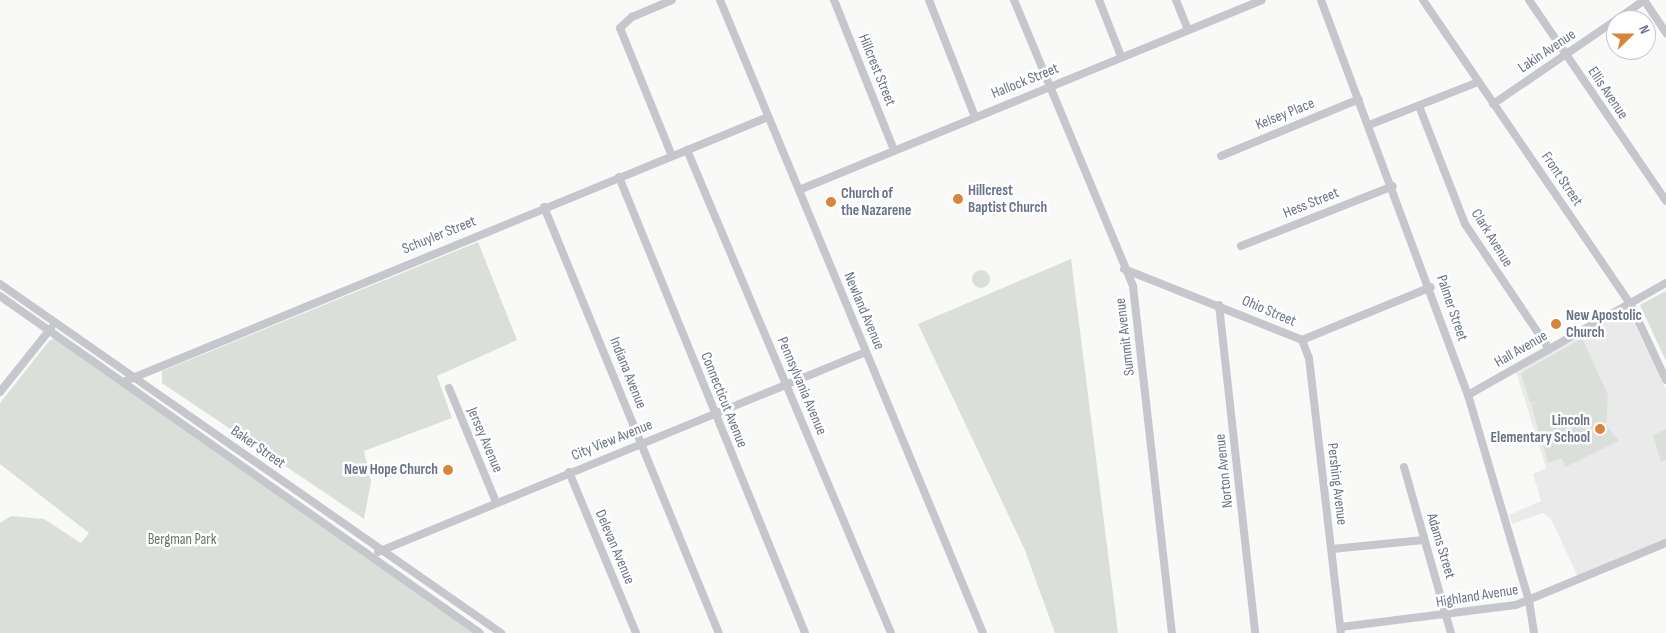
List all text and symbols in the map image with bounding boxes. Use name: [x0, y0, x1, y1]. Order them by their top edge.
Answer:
north arrow: [1606, 10, 1656, 60]
text: N: [1635, 23, 1654, 36]
street label: Lakin Avenue: [1515, 25, 1579, 77]
street label: Hillcrest Street: [854, 31, 900, 109]
street label: Hallock Street: [989, 59, 1061, 103]
street label: Ellis Avenue: [1584, 63, 1632, 123]
street label: Kelsey Place: [1253, 94, 1317, 134]
street label: Front Street: [1537, 149, 1587, 209]
place label: Hillcrest Baptist Church: [968, 181, 1047, 216]
place label: Church of the Nazarene: [841, 184, 911, 219]
street label: Hess Street: [1281, 184, 1341, 222]
marker: Hillcrest Baptist Church: [952, 193, 964, 205]
marker: Church of the Nazarene: [825, 196, 837, 208]
street label: Clark Avenue: [1467, 206, 1517, 270]
street label: Schuyler Street: [399, 212, 479, 258]
street label: Newland Avenue: [840, 270, 888, 352]
street label: Palmer Street: [1432, 273, 1472, 343]
street label: Ohio Street: [1239, 292, 1299, 330]
street label: Summit Avenue: [1111, 297, 1139, 377]
place label: New Apostolic Church: [1566, 306, 1642, 341]
marker: New Apostolic Church: [1550, 318, 1562, 330]
street label: Hall Avenue: [1491, 327, 1551, 371]
street label: Pennsylvania Avenue: [773, 334, 831, 438]
street label: Indiana Avenue: [606, 335, 650, 411]
street label: Connecticut Avenue: [697, 350, 751, 450]
street label: Jersey Avenue: [463, 405, 507, 475]
place label: Lincoln Elementary School: [1491, 411, 1590, 446]
street label: City View Avenue: [569, 416, 655, 464]
street label: Baker Street: [227, 422, 289, 472]
marker: Lincoln Elementary School: [1594, 423, 1606, 435]
street label: Norton Avenue: [1211, 433, 1237, 509]
street label: Pershing Avenue: [1323, 442, 1351, 526]
place label: New Hope Church: [344, 461, 438, 479]
marker: New Hope Church: [442, 464, 454, 476]
street label: Delevan Avenue: [591, 507, 639, 587]
street label: Adams Street: [1423, 511, 1459, 581]
park label: Bergman Park: [148, 531, 216, 549]
street label: Highland Avenue: [1435, 581, 1519, 611]

